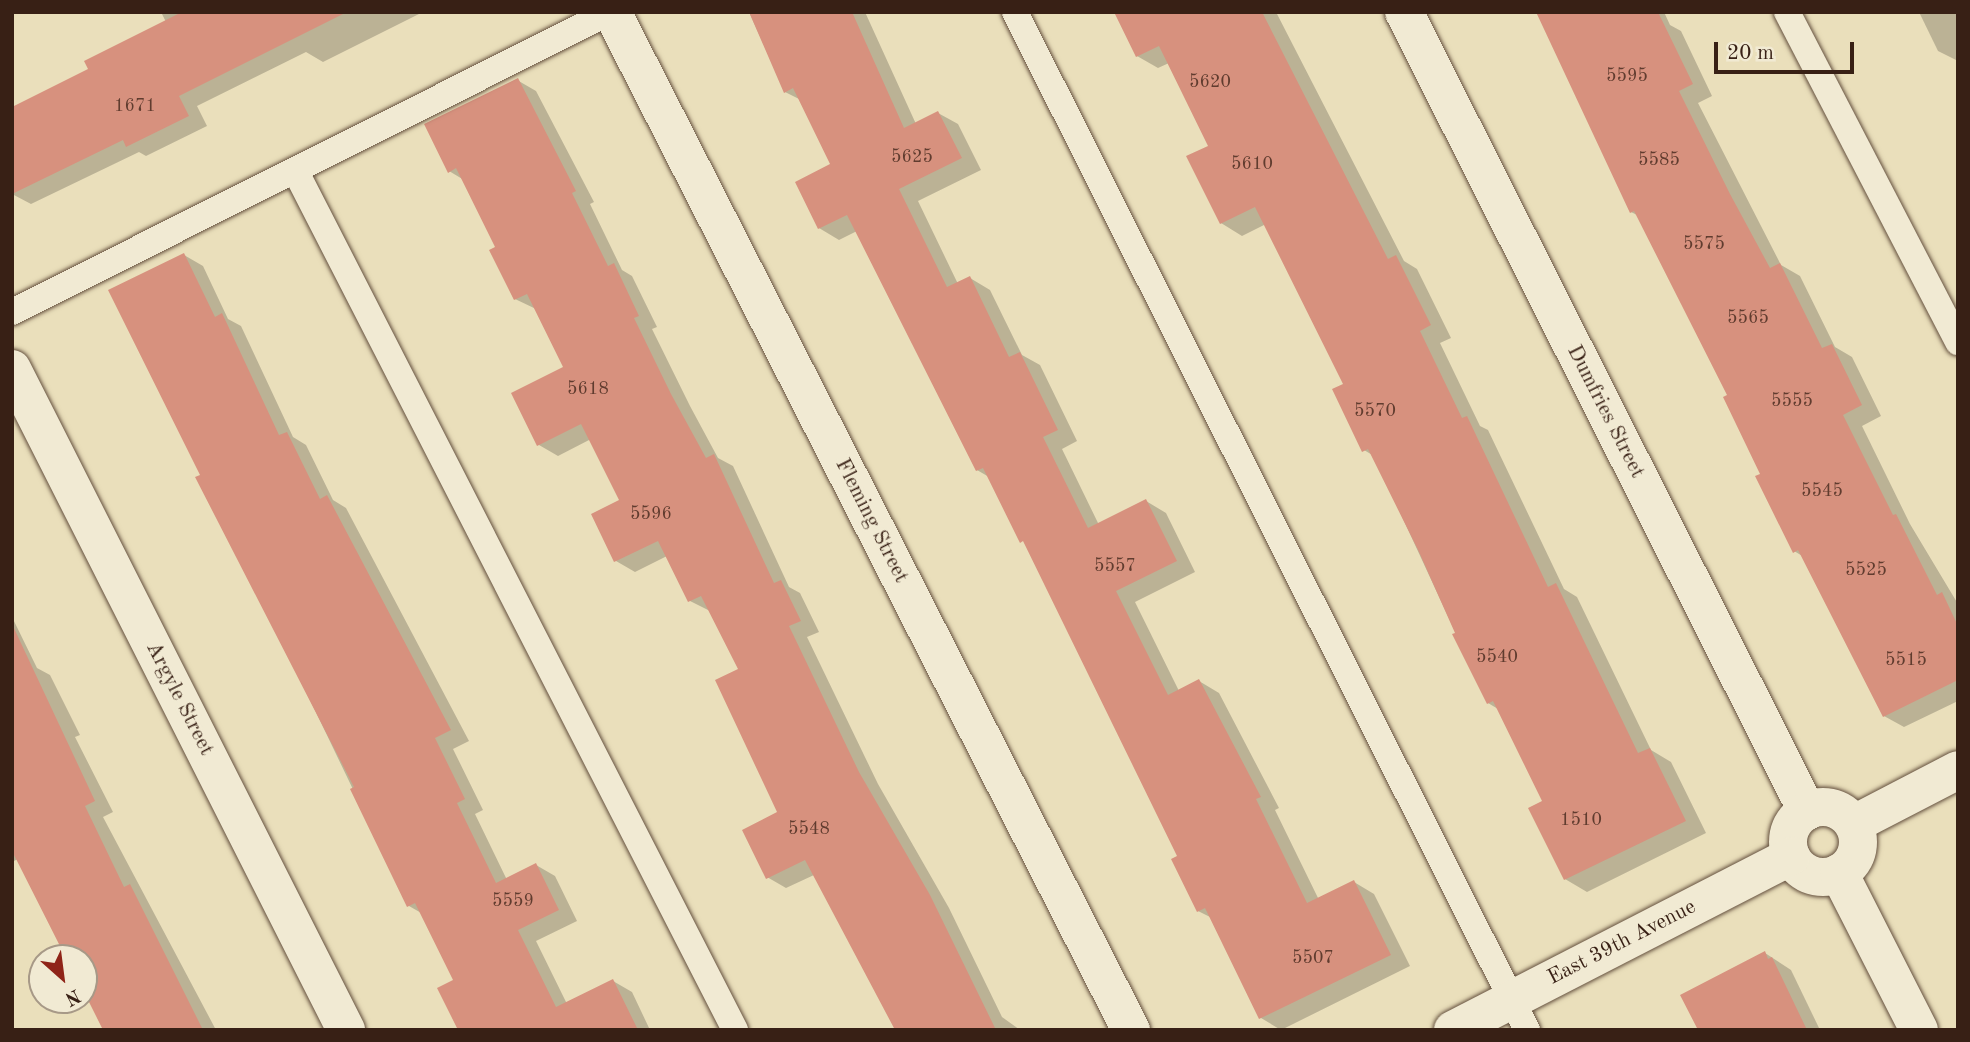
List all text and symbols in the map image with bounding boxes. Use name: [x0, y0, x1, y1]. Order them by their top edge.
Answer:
scale bar: [1718, 28, 1858, 72]
text: 20 m: [1727, 43, 1774, 64]
house number: 5595: [1606, 65, 1648, 87]
house number: 5620: [1189, 71, 1231, 93]
house number: 1671: [114, 95, 156, 117]
house number: 5625: [891, 146, 933, 168]
house number: 5585: [1638, 149, 1680, 171]
house number: 5610: [1231, 153, 1273, 175]
house number: 5575: [1683, 233, 1725, 255]
house number: 5565: [1727, 307, 1769, 329]
street label: Dumfries Street: [1561, 341, 1649, 483]
house number: 5618: [567, 378, 609, 400]
house number: 5555: [1771, 390, 1813, 412]
house number: 5570: [1354, 400, 1396, 422]
street label: Fleming Street: [829, 455, 913, 587]
house number: 5545: [1801, 480, 1843, 502]
house number: 5596: [630, 503, 672, 525]
house number: 5557: [1094, 555, 1136, 577]
house number: 5525: [1845, 559, 1887, 581]
street label: Argyle Street: [140, 638, 218, 760]
house number: 5540: [1476, 646, 1518, 668]
house number: 5515: [1885, 649, 1927, 671]
house number: 1510: [1560, 809, 1602, 831]
house number: 5548: [788, 818, 830, 840]
house number: 5559: [492, 890, 534, 912]
street label: East 39th Avenue: [1544, 895, 1700, 991]
north arrow: [28, 944, 98, 1014]
house number: 5507: [1292, 947, 1334, 969]
text: N: [61, 984, 83, 1008]

